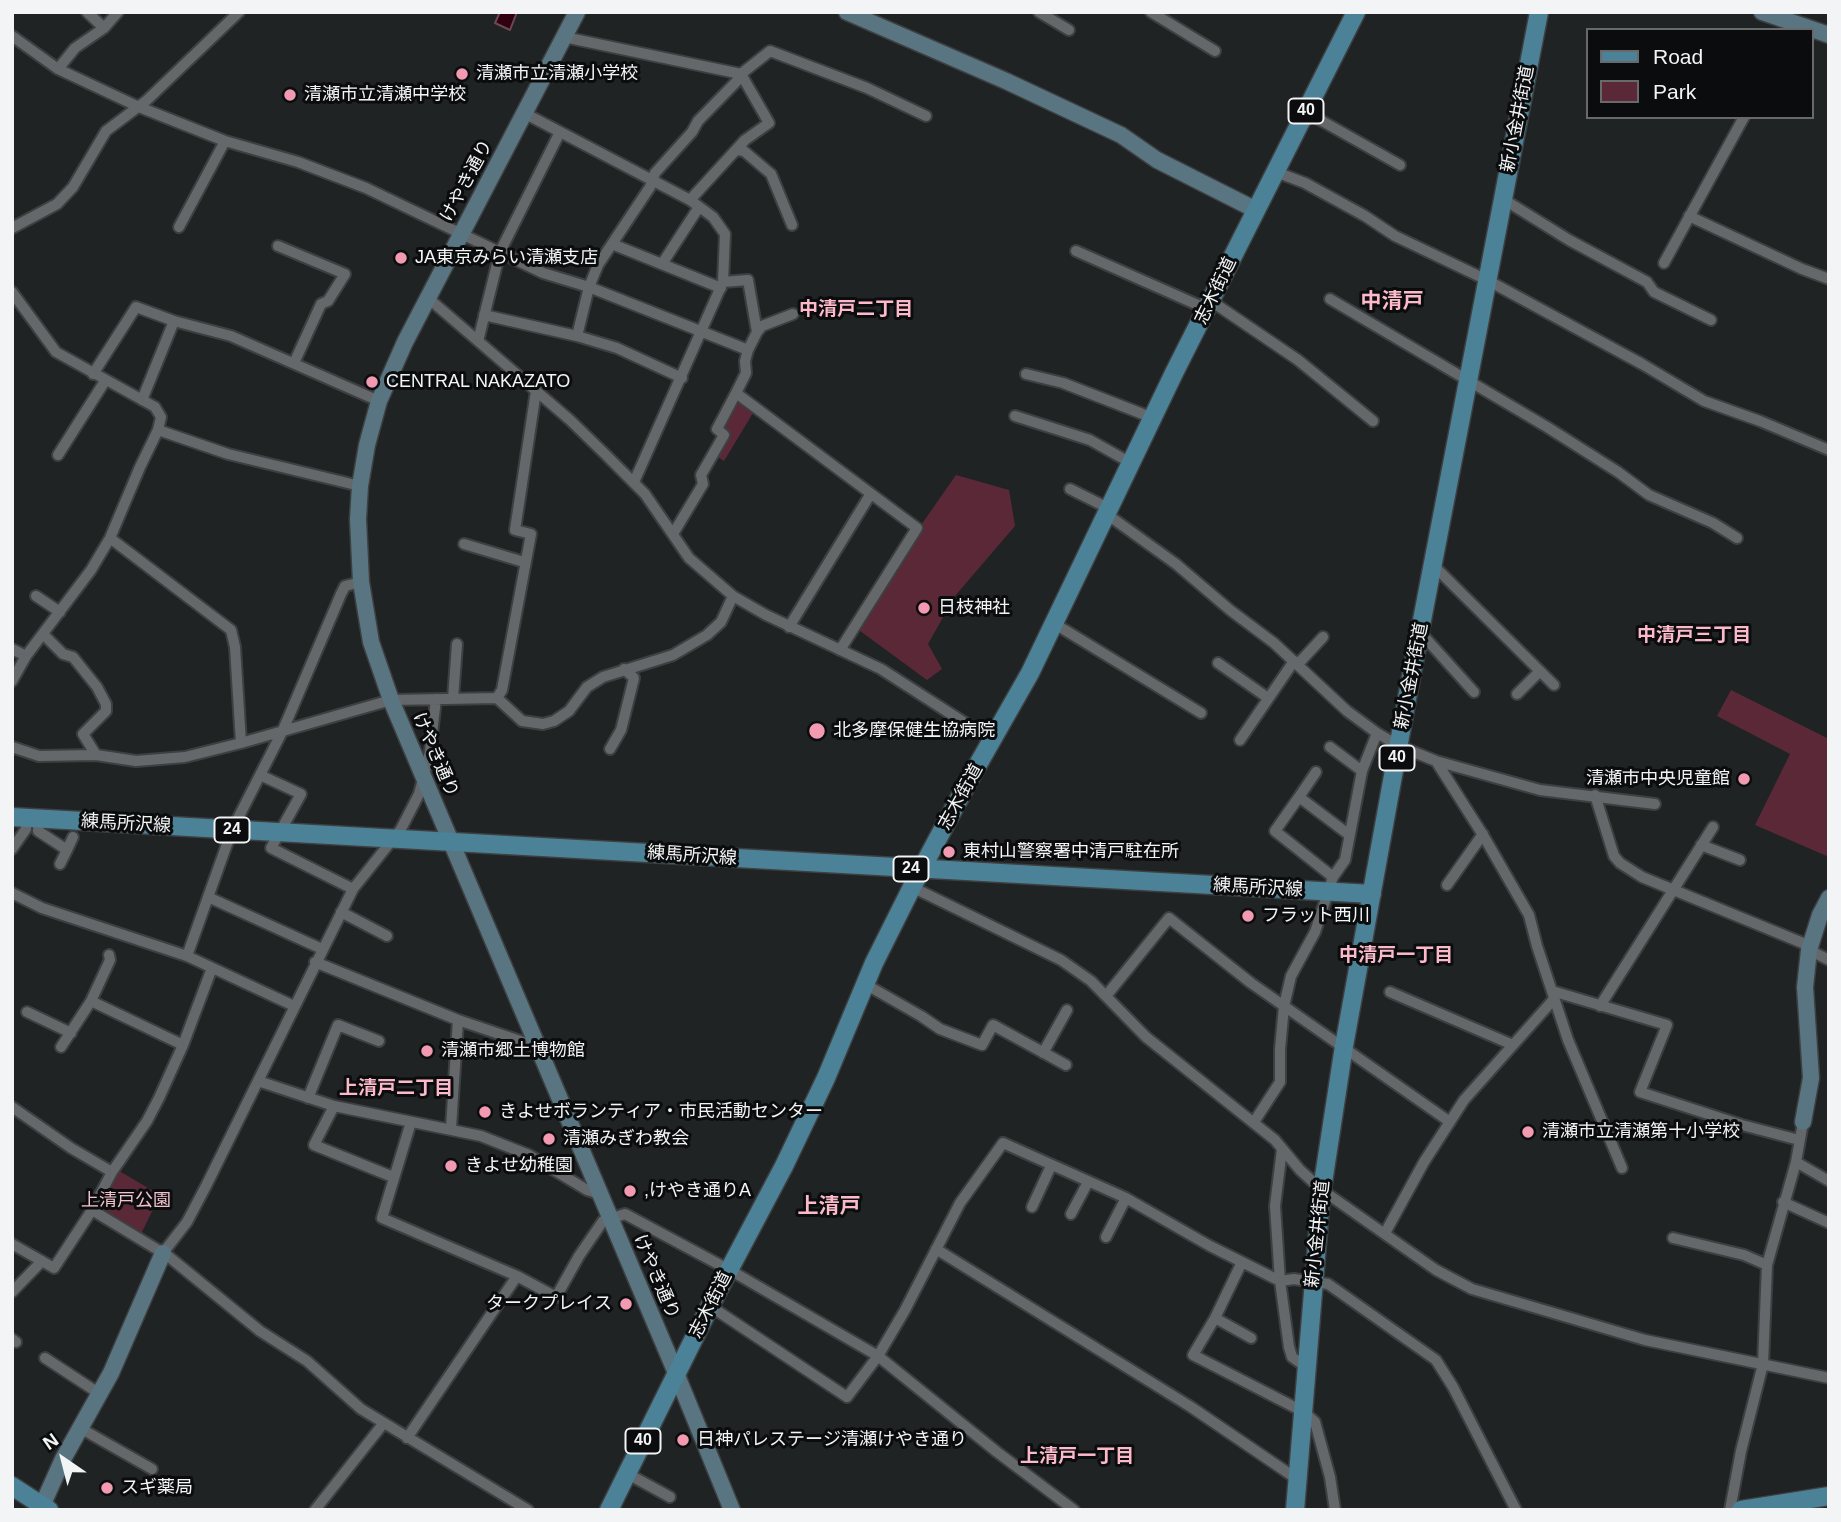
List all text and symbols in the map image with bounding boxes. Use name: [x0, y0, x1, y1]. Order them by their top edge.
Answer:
legend: [1586, 28, 1813, 119]
text: Road: [1653, 45, 1703, 68]
place label: 清瀬市立清瀬小学校: [476, 63, 638, 85]
street label: 新小金井街道: [1497, 64, 1539, 174]
marker: 清瀬市立清瀬小学校: [454, 66, 470, 82]
text: Park: [1653, 80, 1696, 103]
place label: 清瀬市立清瀬中学校: [304, 84, 466, 106]
marker: 清瀬市立清瀬中学校: [282, 87, 298, 103]
road number: 40: [1288, 99, 1324, 124]
street label: けやき通り: [436, 136, 498, 226]
place label: JA東京みらい清瀬支店: [415, 247, 598, 269]
marker: JA東京みらい清瀬支店: [393, 250, 409, 266]
street label: 志木街道: [1191, 254, 1241, 328]
district label: 中清戸: [1361, 289, 1423, 315]
district label: 中清戸二丁目: [799, 299, 913, 321]
place label: CENTRAL NAKAZATO: [386, 371, 570, 393]
marker: CENTRAL NAKAZATO: [364, 374, 380, 390]
place label: 日枝神社: [938, 597, 1010, 619]
marker: 日枝神社: [916, 600, 932, 616]
street label: 新小金井街道: [1391, 621, 1433, 731]
district label: 中清戸三丁目: [1637, 625, 1751, 647]
street label: けやき通り: [407, 709, 463, 801]
place label: 北多摩保健生協病院: [833, 720, 995, 742]
marker: 北多摩保健生協病院: [807, 721, 827, 741]
road number: 40: [1380, 746, 1414, 771]
street label: 志木街道: [934, 760, 988, 834]
place label: 清瀬市中央児童館: [1586, 768, 1730, 790]
marker: 清瀬市中央児童館: [1736, 771, 1752, 787]
street label: 練馬所沢線: [80, 811, 172, 837]
road number: 24: [215, 818, 250, 842]
place label: 東村山警察署中清戸駐在所: [963, 841, 1179, 863]
street label: 練馬所沢線: [646, 842, 738, 870]
marker: 東村山警察署中清戸駐在所: [941, 844, 957, 860]
road number: 24: [894, 856, 928, 882]
street label: 練馬所沢線: [1212, 875, 1304, 901]
place label: フラット西川: [1262, 905, 1370, 927]
marker: フラット西川: [1240, 908, 1256, 924]
district label: 中清戸一丁目: [1339, 945, 1453, 967]
place label: 清瀬市郷土博物館: [441, 1040, 585, 1062]
marker: 清瀬市郷土博物館: [419, 1043, 435, 1059]
district label: 上清戸二丁目: [339, 1078, 453, 1100]
place label: きよせボランティア・市民活動センター: [499, 1101, 823, 1123]
marker: きよせボランティア・市民活動センター: [477, 1104, 493, 1120]
place label: 清瀬市立清瀬第十小学校: [1542, 1121, 1740, 1143]
marker: 清瀬市立清瀬第十小学校: [1520, 1124, 1536, 1140]
place label: 清瀬みぎわ教会: [563, 1128, 689, 1150]
marker: 清瀬みぎわ教会: [541, 1131, 557, 1147]
place label: きよせ幼稚園: [465, 1155, 573, 1177]
marker: きよせ幼稚園: [443, 1158, 459, 1174]
street label: 新小金井街道: [1302, 1179, 1334, 1289]
place label: ,けやき通りA: [644, 1180, 751, 1202]
marker: ,けやき通りA: [622, 1183, 638, 1199]
park label: 上清戸公園: [81, 1190, 171, 1212]
district label: 上清戸: [798, 1194, 860, 1220]
street label: けやき通り: [628, 1231, 684, 1323]
street label: 志木街道: [685, 1268, 737, 1342]
place label: タークプレイス: [486, 1293, 612, 1315]
marker: タークプレイス: [618, 1296, 634, 1312]
north arrow: [28, 1424, 98, 1494]
road number: 40: [626, 1428, 660, 1454]
text: N: [39, 1429, 62, 1454]
place label: 日神パレステージ清瀬けやき通り: [697, 1429, 967, 1451]
marker: 日神パレステージ清瀬けやき通り: [675, 1432, 691, 1448]
district label: 上清戸一丁目: [1020, 1446, 1134, 1468]
place label: スギ薬局: [121, 1477, 193, 1499]
marker: スギ薬局: [99, 1480, 115, 1496]

